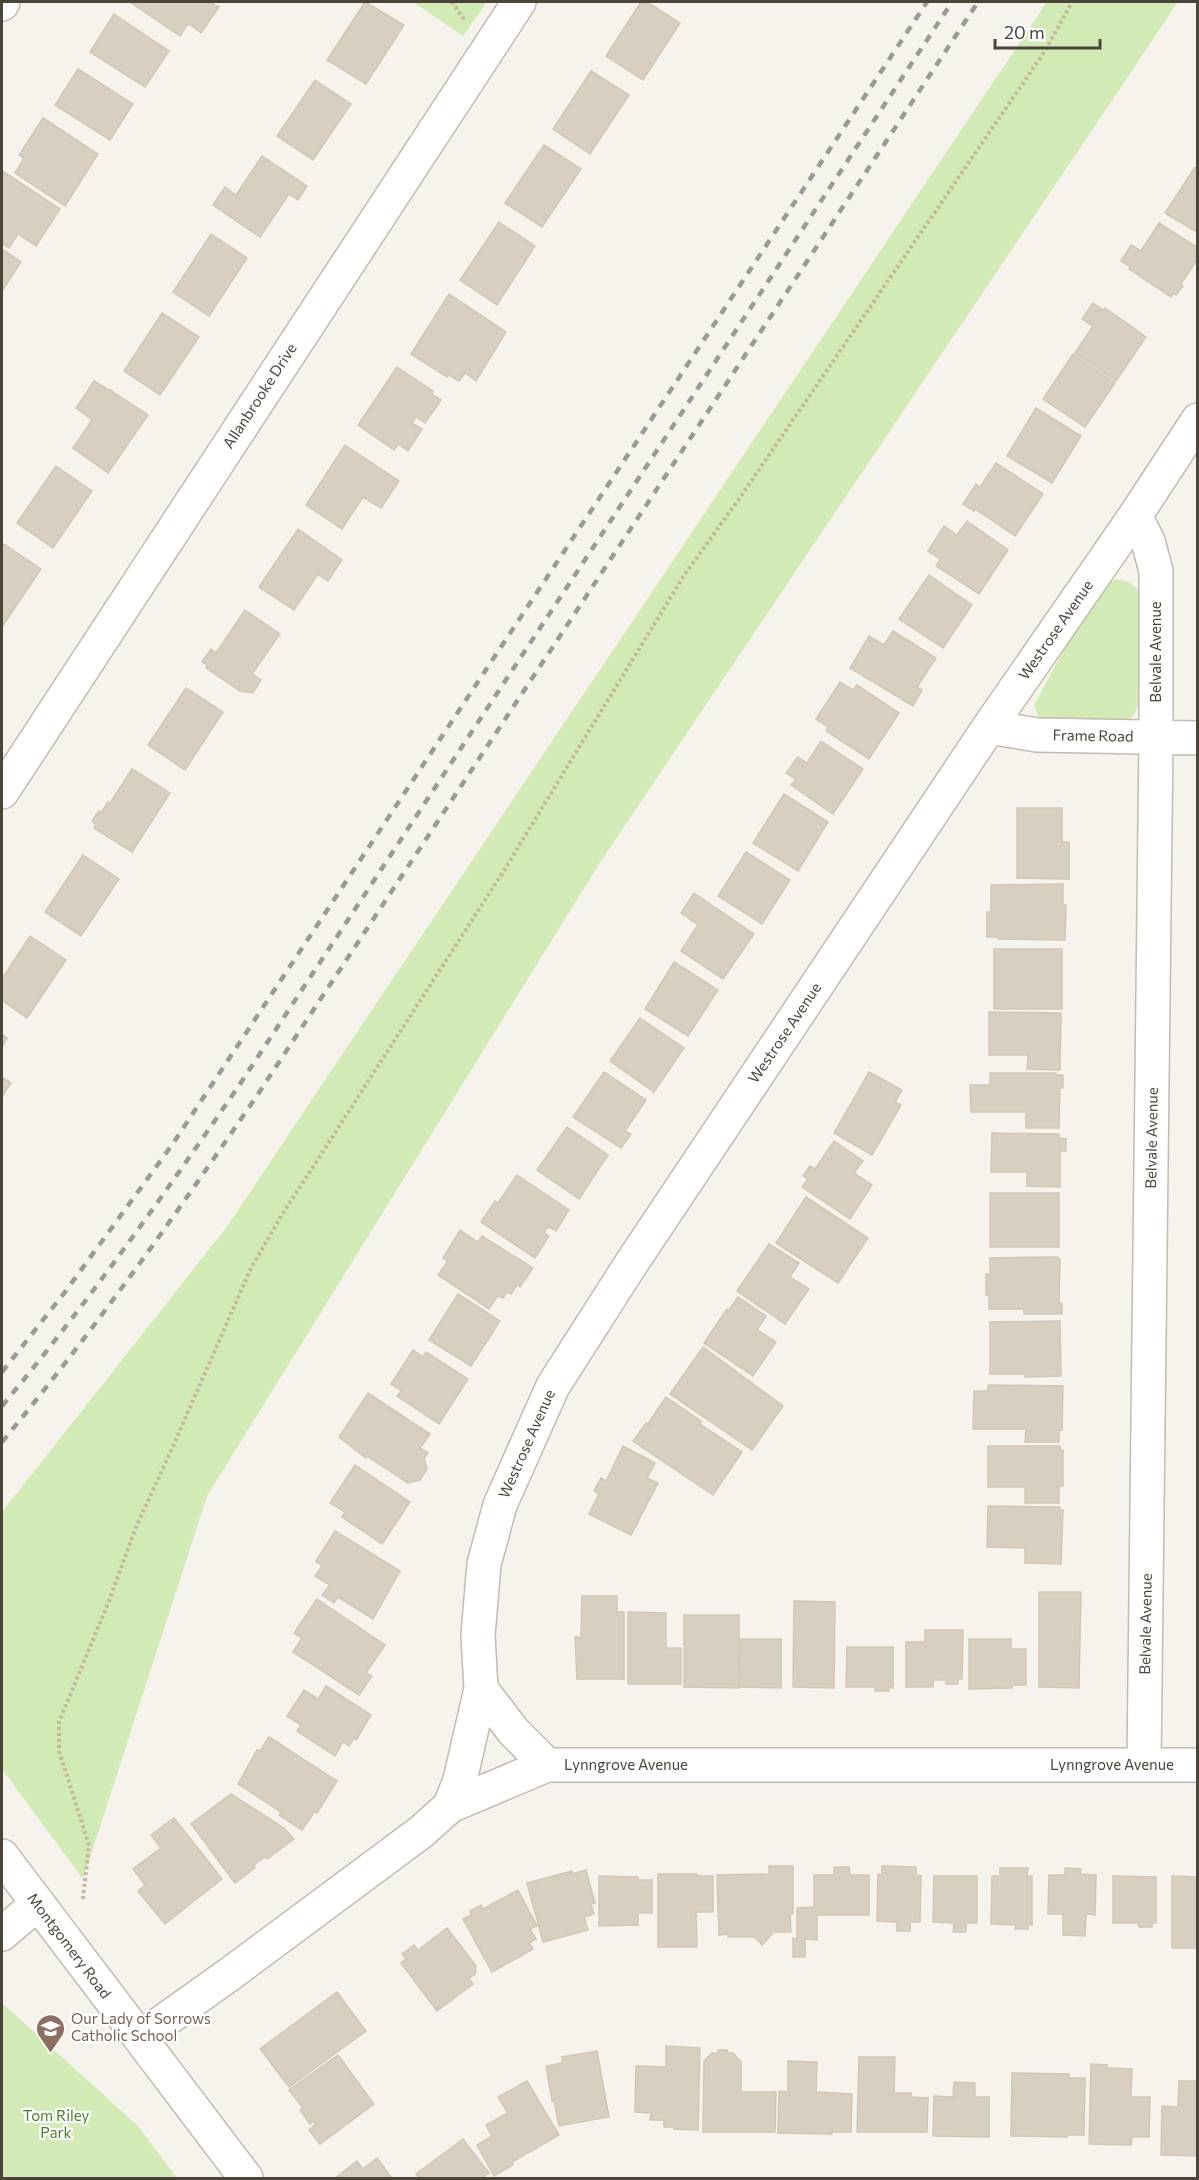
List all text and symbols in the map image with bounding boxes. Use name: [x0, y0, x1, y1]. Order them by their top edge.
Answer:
scale bar: [995, 12, 1100, 50]
text: 20 m: [1004, 21, 1045, 43]
street label: Allanbrooke Drive: [218, 339, 300, 451]
street label: Westrose Avenue: [1014, 576, 1096, 683]
street label: Belvale Avenue: [1146, 601, 1164, 703]
street label: Frame Road: [1052, 725, 1134, 745]
street label: Westrose Avenue: [744, 979, 824, 1086]
street label: Belvale Avenue: [1141, 1087, 1161, 1189]
street label: Westrose Avenue: [494, 1386, 558, 1501]
street label: Belvale Avenue: [1135, 1573, 1155, 1675]
street label: Lynngrove Avenue: [564, 1755, 688, 1773]
street label: Lynngrove Avenue: [1050, 1755, 1174, 1773]
street label: Montgomery Road: [24, 1889, 115, 2002]
place label: Our Lady of Sorrows Catholic School: [71, 2009, 211, 2044]
school or university icon: Our Lady of Sorrows Catholic School: [34, 2012, 66, 2054]
park label: Tom Riley Park: [23, 2106, 90, 2141]

